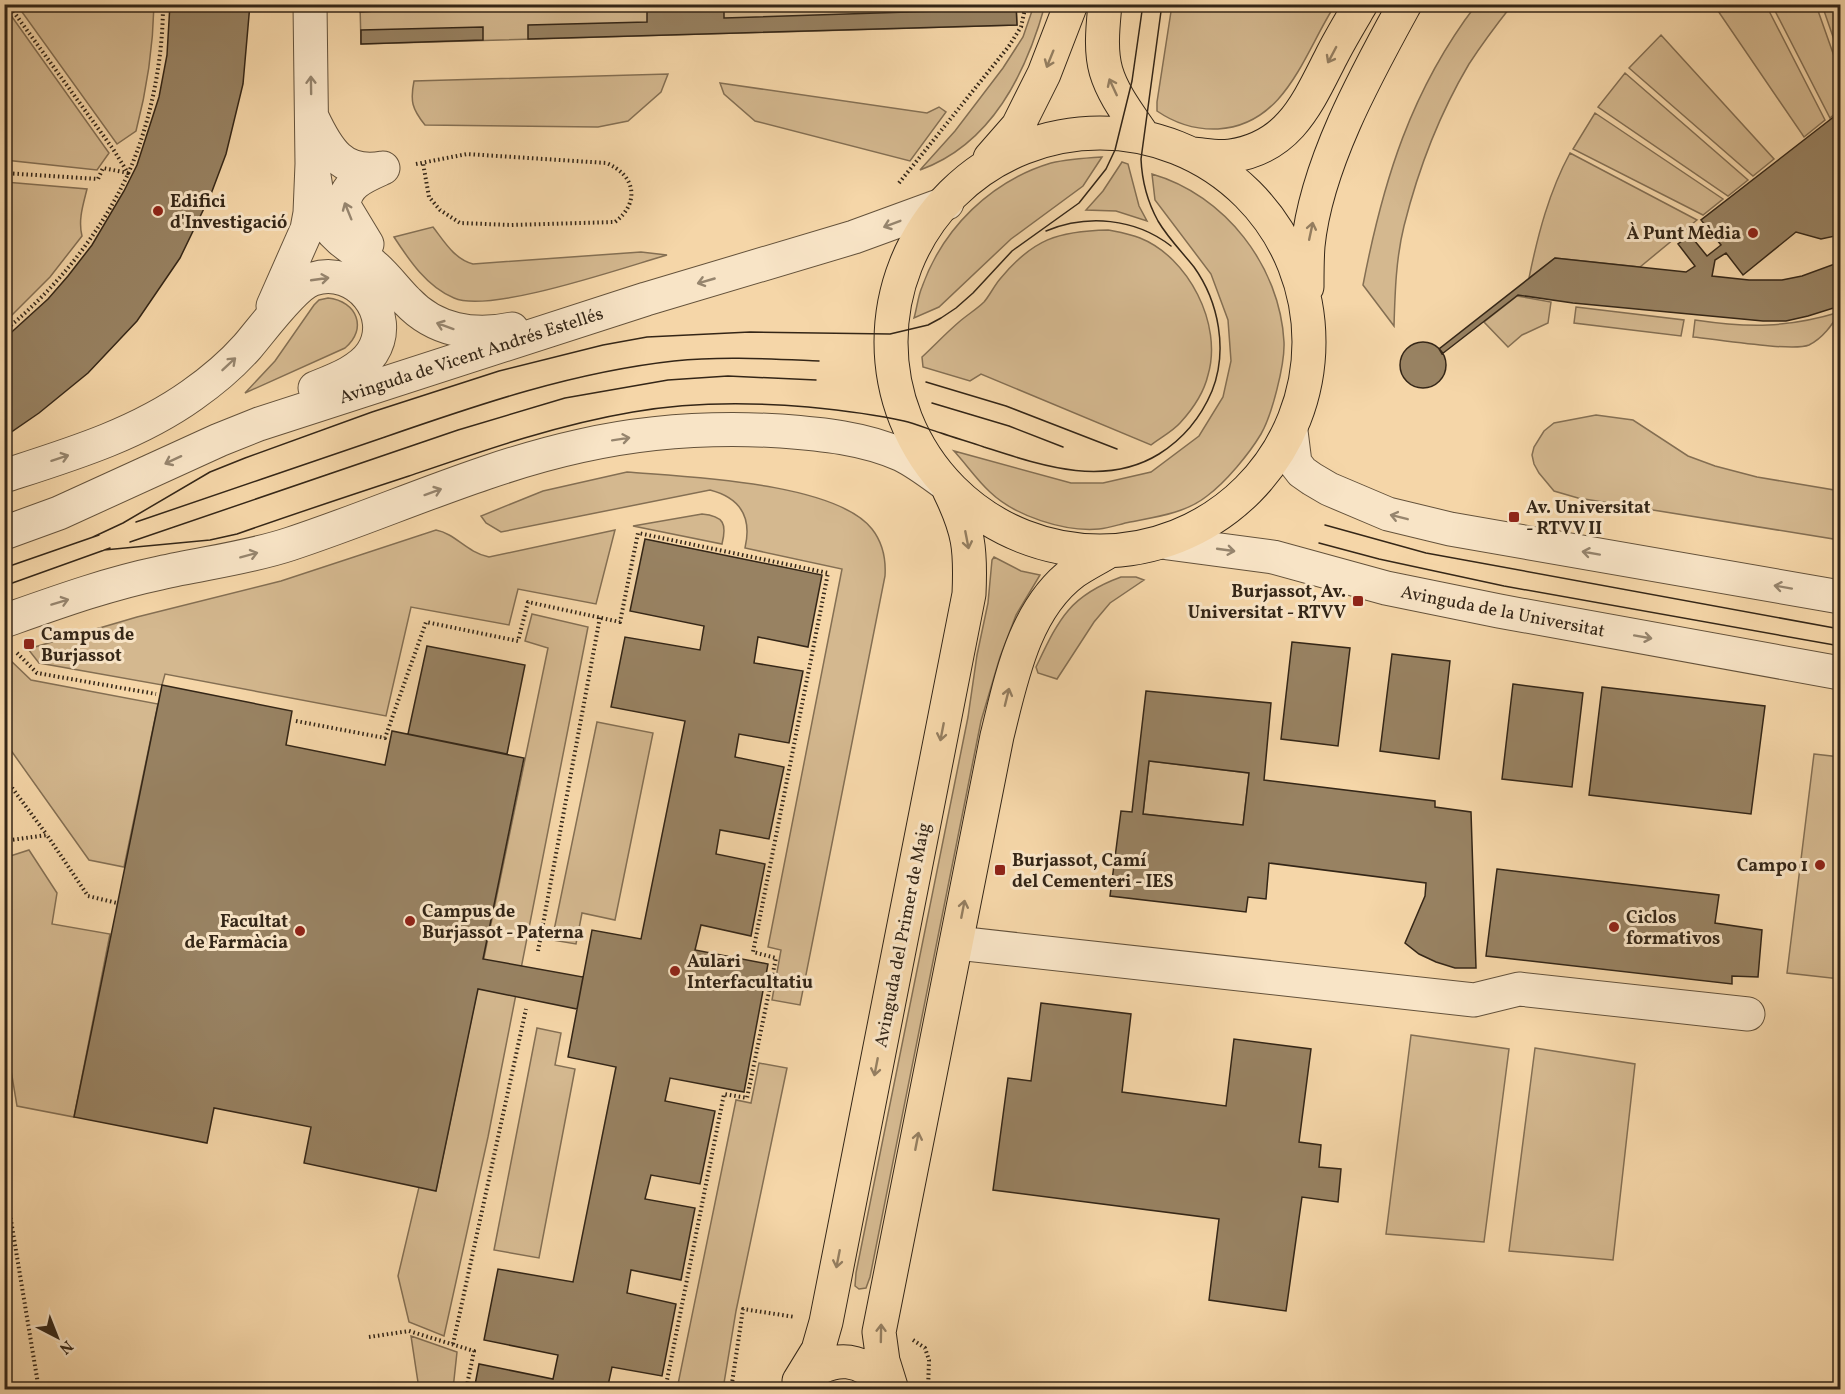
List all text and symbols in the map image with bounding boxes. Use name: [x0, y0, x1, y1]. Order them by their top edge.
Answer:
one-way arrow: [1326, 46, 1338, 64]
one-way arrow: [1044, 49, 1055, 68]
one-way arrow: [305, 75, 317, 95]
one-way arrow: [1107, 79, 1119, 97]
place label: Edifici d'Investigació: [170, 190, 287, 236]
one-way arrow: [342, 202, 353, 220]
marker: Edifici d'Investigació: [151, 204, 165, 218]
one-way arrow: [883, 220, 902, 231]
one-way arrow: [1306, 221, 1317, 241]
place label: À Punt Mèdia: [1627, 222, 1741, 247]
marker: À Punt Mèdia: [1746, 226, 1760, 240]
one-way arrow: [310, 273, 330, 284]
one-way arrow: [697, 276, 716, 287]
street label: Avinguda de Vicent Andrés Estellés: [336, 302, 607, 411]
one-way arrow: [436, 320, 455, 331]
one-way arrow: [222, 357, 237, 371]
one-way arrow: [610, 434, 630, 445]
one-way arrow: [50, 452, 69, 463]
one-way arrow: [165, 455, 183, 467]
one-way arrow: [423, 486, 442, 497]
place label: Av. Universitat - RTVV II: [1526, 496, 1651, 542]
one-way arrow: [1390, 510, 1409, 522]
marker: Av. Universitat - RTVV II: [1507, 510, 1521, 524]
one-way arrow: [962, 529, 973, 549]
one-way arrow: [1216, 544, 1236, 555]
one-way arrow: [1581, 548, 1601, 559]
one-way arrow: [239, 549, 258, 560]
place label: Burjassot, Av. Universitat - RTVV: [1188, 580, 1346, 626]
street label: Avinguda de la Universitat: [1398, 580, 1607, 645]
one-way arrow: [1774, 581, 1793, 592]
marker: Burjassot, Av. Universitat - RTVV: [1351, 594, 1365, 608]
one-way arrow: [50, 596, 69, 607]
place label: Campus de Burjassot: [41, 623, 134, 669]
one-way arrow: [1632, 632, 1652, 643]
marker: Campus de Burjassot: [22, 637, 36, 651]
one-way arrow: [1002, 688, 1013, 707]
one-way arrow: [936, 721, 947, 741]
street label: Avinguda del Primer de Maig: [869, 821, 938, 1050]
place label: Burjassot, Camí del Cementeri - IES: [1012, 849, 1174, 895]
place label: Campo 1: [1737, 854, 1808, 879]
marker: Campo 1: [1813, 858, 1827, 872]
marker: Burjassot, Camí del Cementeri - IES: [993, 863, 1007, 877]
place label: Campus de Burjassot - Paterna: [422, 900, 584, 946]
one-way arrow: [958, 900, 969, 919]
place label: Ciclos formativos: [1626, 906, 1720, 952]
place label: Facultat de Farmàcia: [184, 910, 288, 956]
marker: Campus de Burjassot - Paterna: [403, 914, 417, 928]
marker: Ciclos formativos: [1607, 920, 1621, 934]
marker: Facultat de Farmàcia: [293, 924, 307, 938]
place label: Aulari Interfacultatiu: [687, 950, 813, 996]
marker: Aulari Interfacultatiu: [668, 964, 682, 978]
one-way arrow: [870, 1057, 881, 1077]
one-way arrow: [912, 1132, 923, 1152]
one-way arrow: [832, 1248, 843, 1268]
north arrow: [27, 1307, 87, 1367]
one-way arrow: [875, 1323, 887, 1343]
text: N: [54, 1335, 77, 1359]

